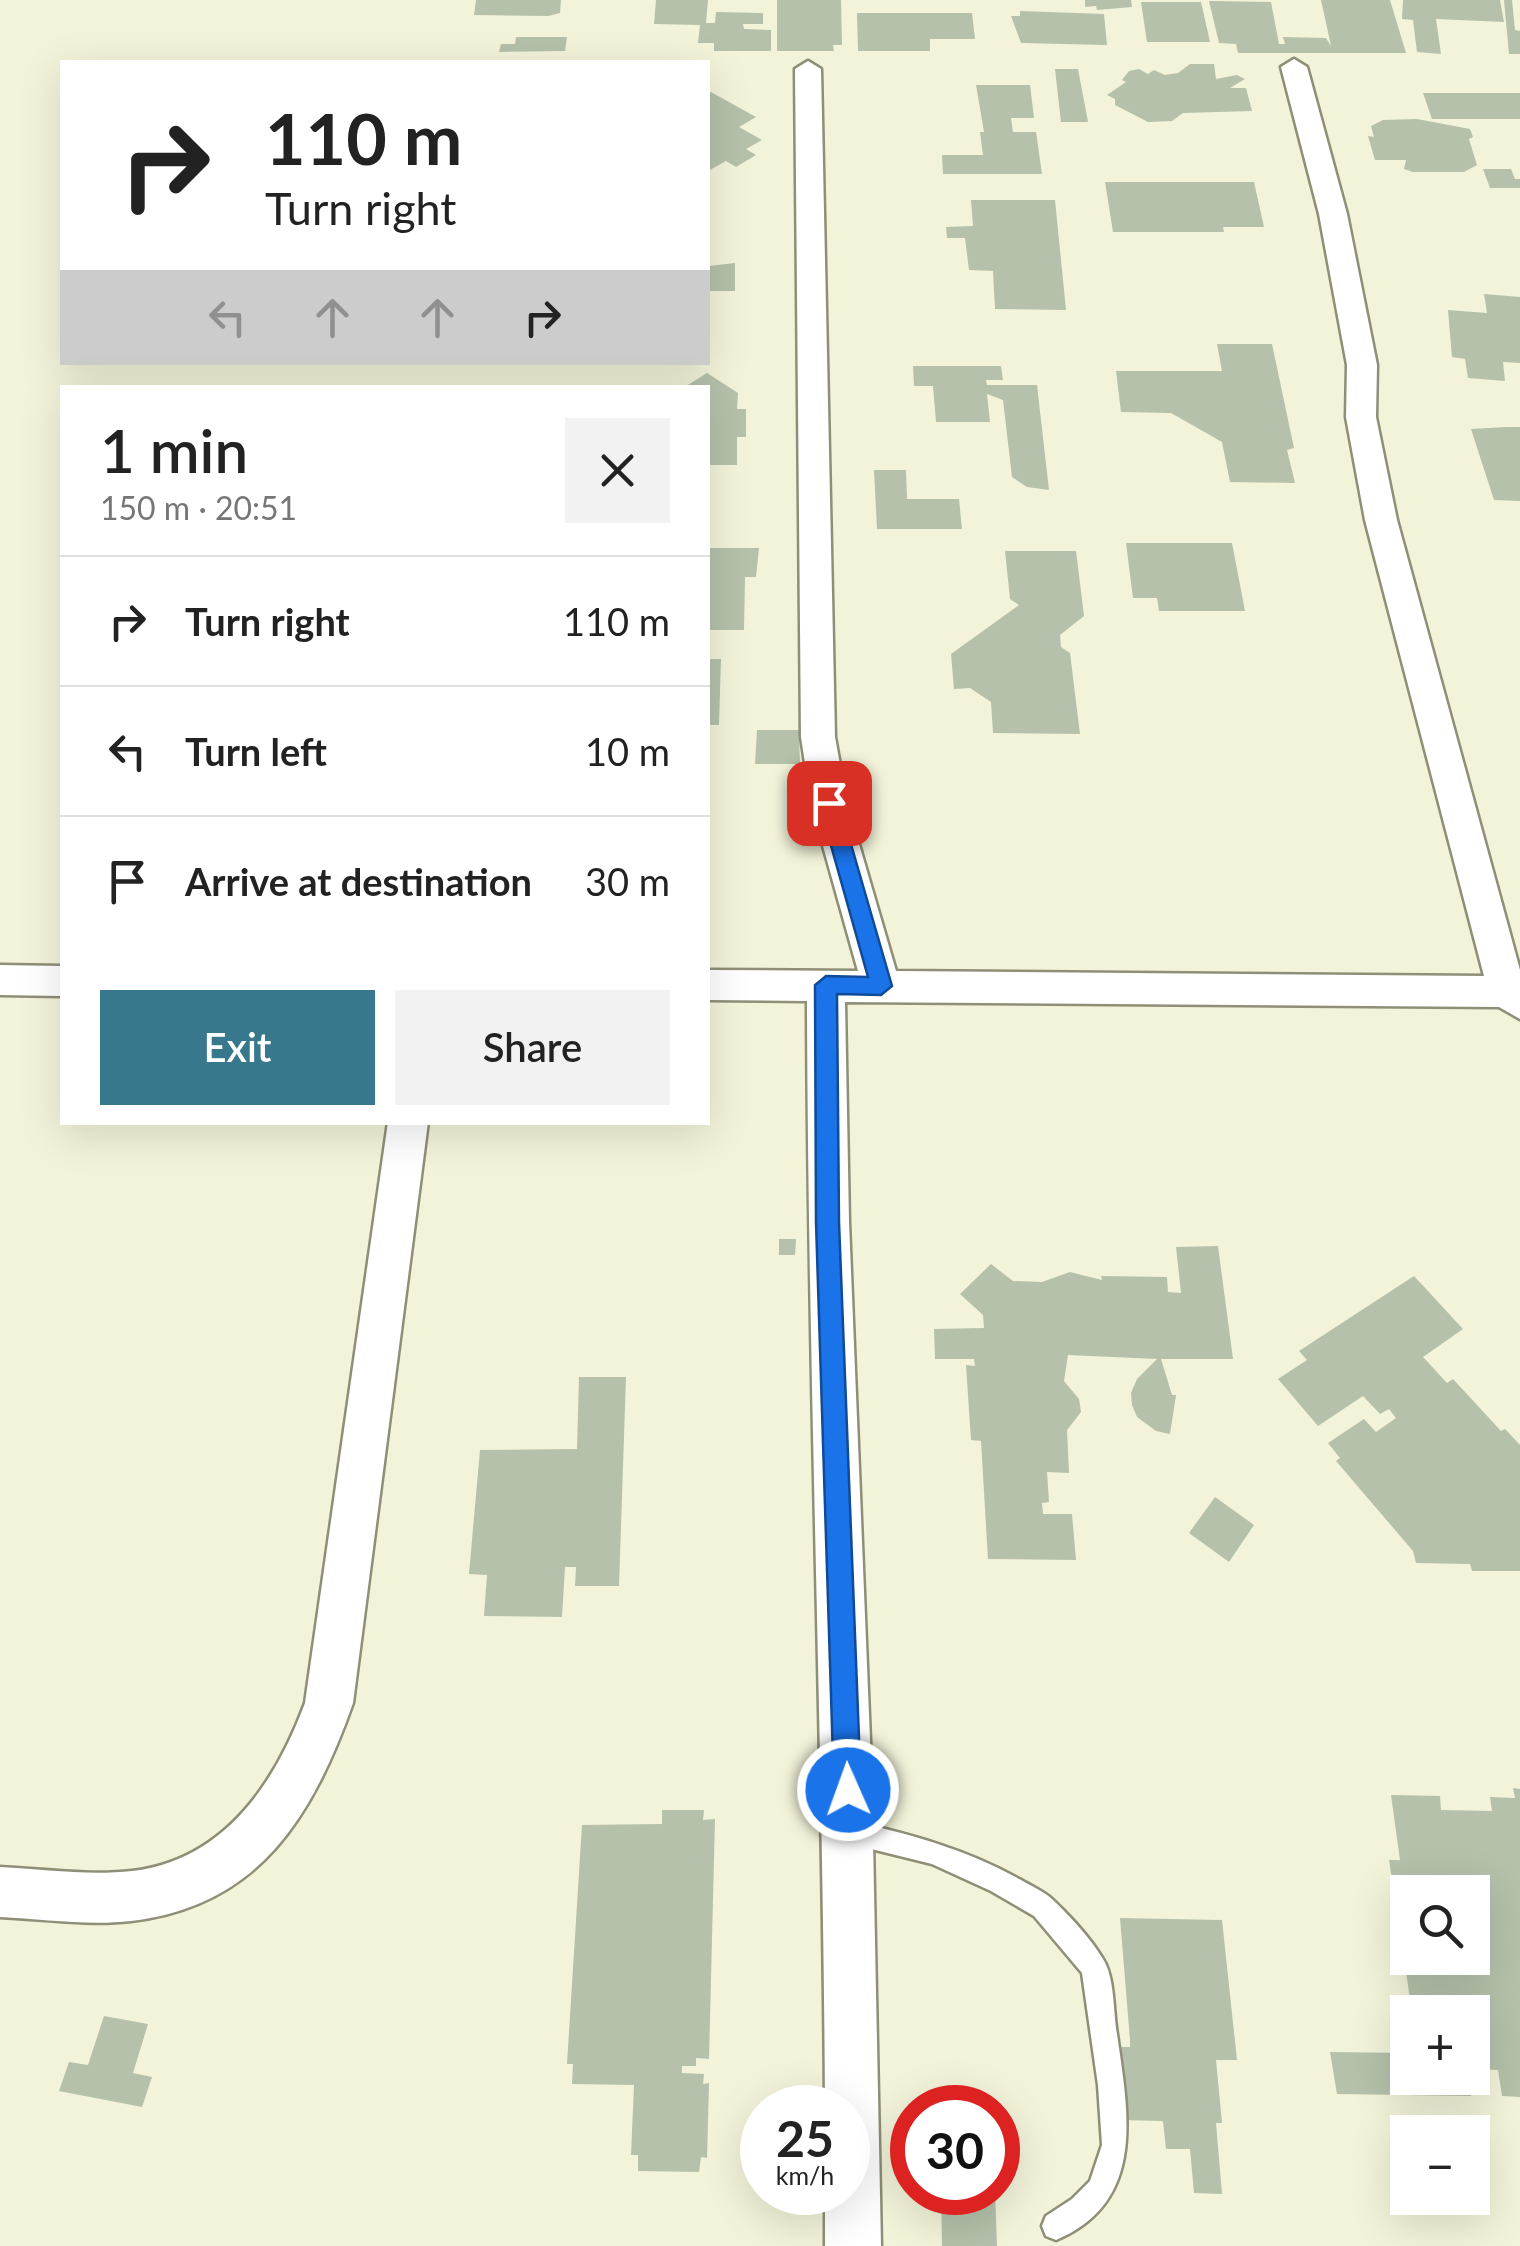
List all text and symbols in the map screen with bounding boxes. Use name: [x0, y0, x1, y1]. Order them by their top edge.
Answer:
text: 110 m: [265, 96, 462, 180]
icon: right: [100, 100, 230, 230]
text: Turn right: [265, 181, 456, 235]
icon: left: [200, 290, 255, 345]
icon: ahead: [305, 290, 360, 345]
icon: ahead: [410, 290, 465, 345]
icon: right: [515, 290, 570, 345]
text: 1 min: [100, 414, 248, 486]
button: close: [565, 418, 670, 523]
text: 150 m · 20:51: [100, 488, 297, 527]
icon: right: [100, 594, 155, 649]
text: Turn right: [185, 598, 350, 644]
text: 110 m: [563, 598, 670, 644]
icon: left: [100, 724, 155, 779]
text: Turn left: [185, 728, 327, 774]
text: 10 m: [585, 728, 670, 774]
pin: [787, 761, 872, 846]
icon: arrive: [802, 776, 857, 831]
icon: arrive: [100, 854, 155, 909]
text: Arrive at destination: [185, 858, 532, 904]
text: 30 m: [585, 858, 670, 904]
button: Exit: [100, 990, 375, 1105]
button: Share: [395, 990, 670, 1105]
position arrow: [796, 1738, 900, 1842]
map controls: [1390, 1875, 1490, 2215]
button: search: [1390, 1875, 1490, 1975]
button: +: [1390, 1995, 1490, 2095]
speed limit sign: 30: [890, 2085, 1020, 2215]
text: 25: [776, 2108, 834, 2168]
button: −: [1390, 2115, 1490, 2215]
text: km/h: [776, 2160, 834, 2190]

